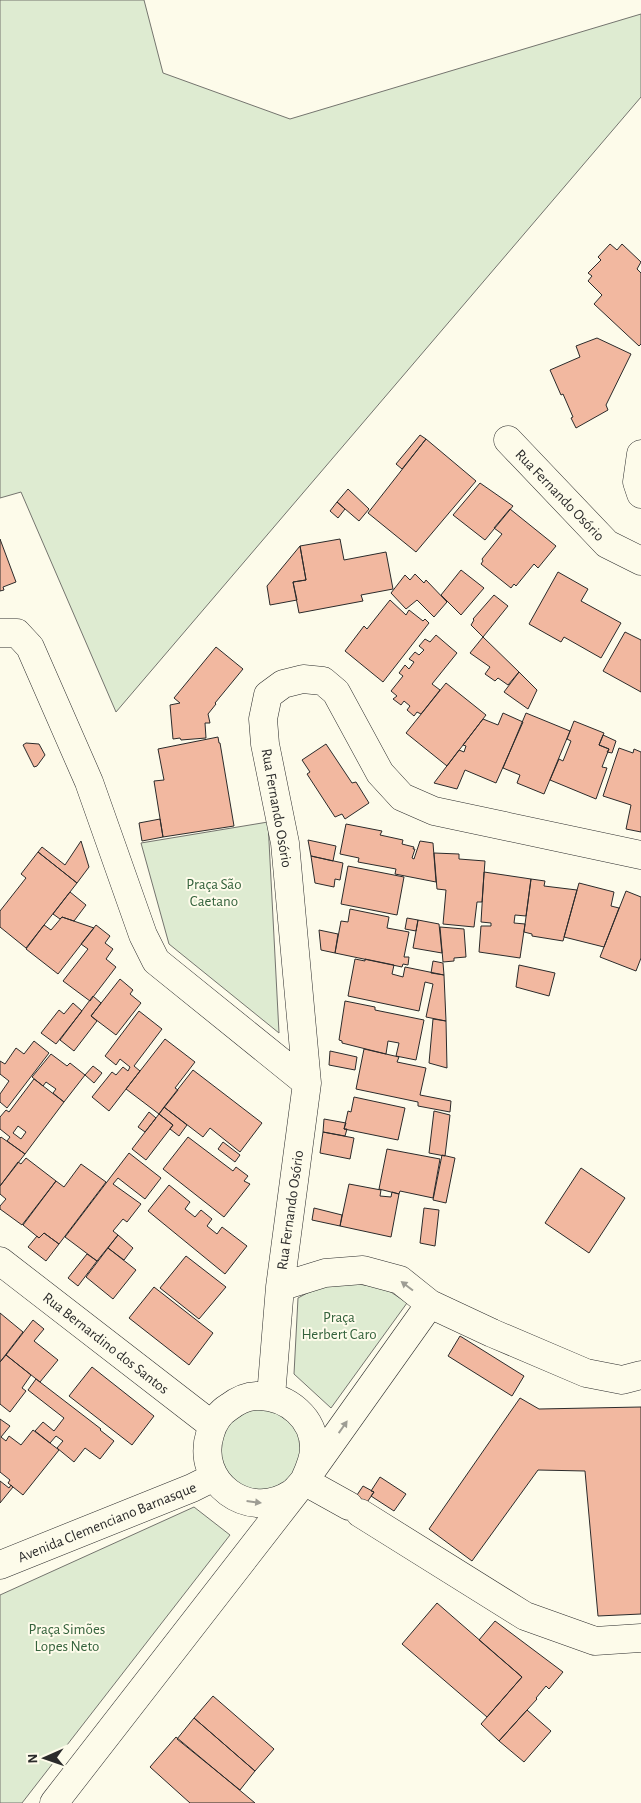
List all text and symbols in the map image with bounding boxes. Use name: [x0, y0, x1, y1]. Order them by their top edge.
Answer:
street label: Rua Fernando Osório: [512, 447, 607, 544]
street label: Rua Fernando Osório: [259, 747, 294, 869]
park label: Praça São Caetano: [186, 877, 242, 909]
street label: Rua Fernando Osório: [275, 1149, 306, 1271]
one-way arrow: [400, 1281, 414, 1291]
street label: Rua Bernardino dos Santos: [40, 1290, 171, 1397]
park label: Praça Herbert Caro: [301, 1310, 377, 1342]
one-way arrow: [338, 1420, 348, 1434]
street label: Avenida Clemenciano Barnasque: [16, 1480, 199, 1565]
one-way arrow: [246, 1498, 262, 1506]
park label: Praça Simões Lopes Neto: [29, 1622, 105, 1654]
north arrow: [20, 1733, 70, 1783]
text: N: [26, 1753, 40, 1764]

